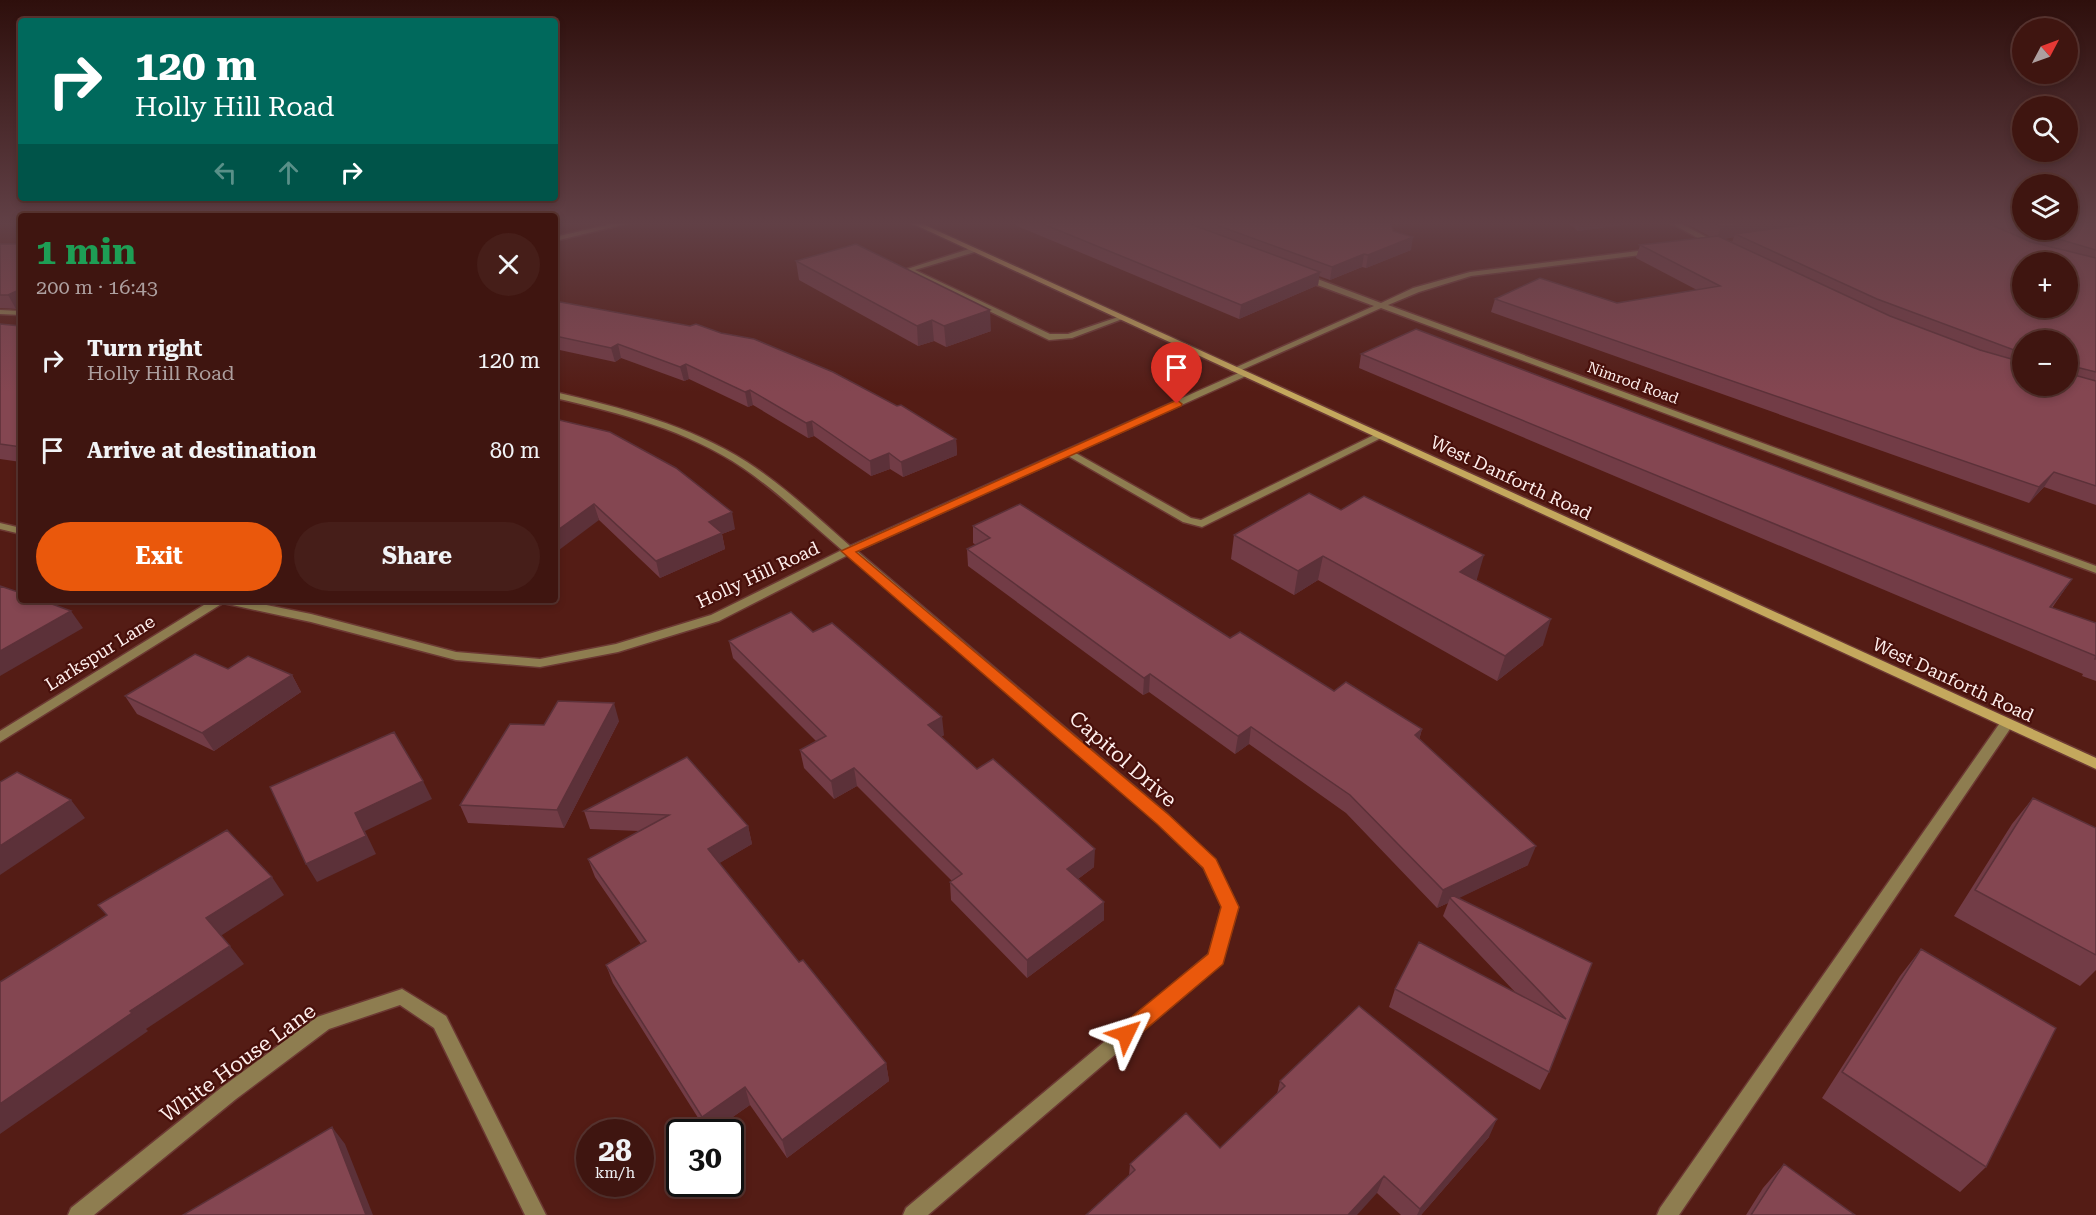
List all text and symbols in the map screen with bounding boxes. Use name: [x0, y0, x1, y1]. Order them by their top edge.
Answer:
north arrow: [2012, 18, 2078, 84]
map controls: [2012, 18, 2078, 396]
text: 120 m: [135, 41, 257, 90]
icon: right: [36, 42, 114, 120]
text: Holly Hill Road: [135, 91, 334, 123]
button: search: [2012, 96, 2078, 162]
icon: left: [209, 156, 242, 189]
icon: ahead: [272, 156, 305, 189]
icon: right: [335, 156, 368, 189]
button: layers: [2012, 174, 2078, 240]
text: 1 min: [36, 231, 136, 273]
button: close: [477, 233, 540, 296]
button: +: [2012, 252, 2078, 318]
text: 200 m · 16:43: [36, 275, 158, 299]
button: −: [2012, 330, 2078, 396]
text: Turn right: [87, 336, 202, 361]
pin: [1151, 342, 1202, 404]
icon: right: [36, 344, 69, 377]
text: 120 m: [477, 348, 540, 373]
icon: arrive: [1160, 351, 1193, 384]
street label: Nimrod Road: [1585, 358, 1682, 408]
text: Holly Hill Road: [87, 361, 235, 385]
street label: West Danforth Road: [1427, 431, 1595, 524]
icon: arrive: [36, 434, 69, 467]
text: Arrive at destination: [87, 438, 316, 463]
text: 80 m: [490, 438, 540, 463]
button: Exit: [36, 522, 282, 591]
button: Share: [294, 522, 540, 591]
street label: Holly Hill Road: [693, 537, 823, 612]
street label: Larkspur Lane: [41, 610, 159, 695]
street label: West Danforth Road: [1869, 633, 2037, 726]
street label: Capitol Drive: [1065, 706, 1181, 812]
street label: White House Lane: [156, 999, 320, 1127]
position arrow: [1094, 1002, 1158, 1066]
speed limit sign: 30: [666, 1119, 744, 1197]
text: 28: [598, 1133, 632, 1168]
text: km/h: [595, 1164, 635, 1182]

